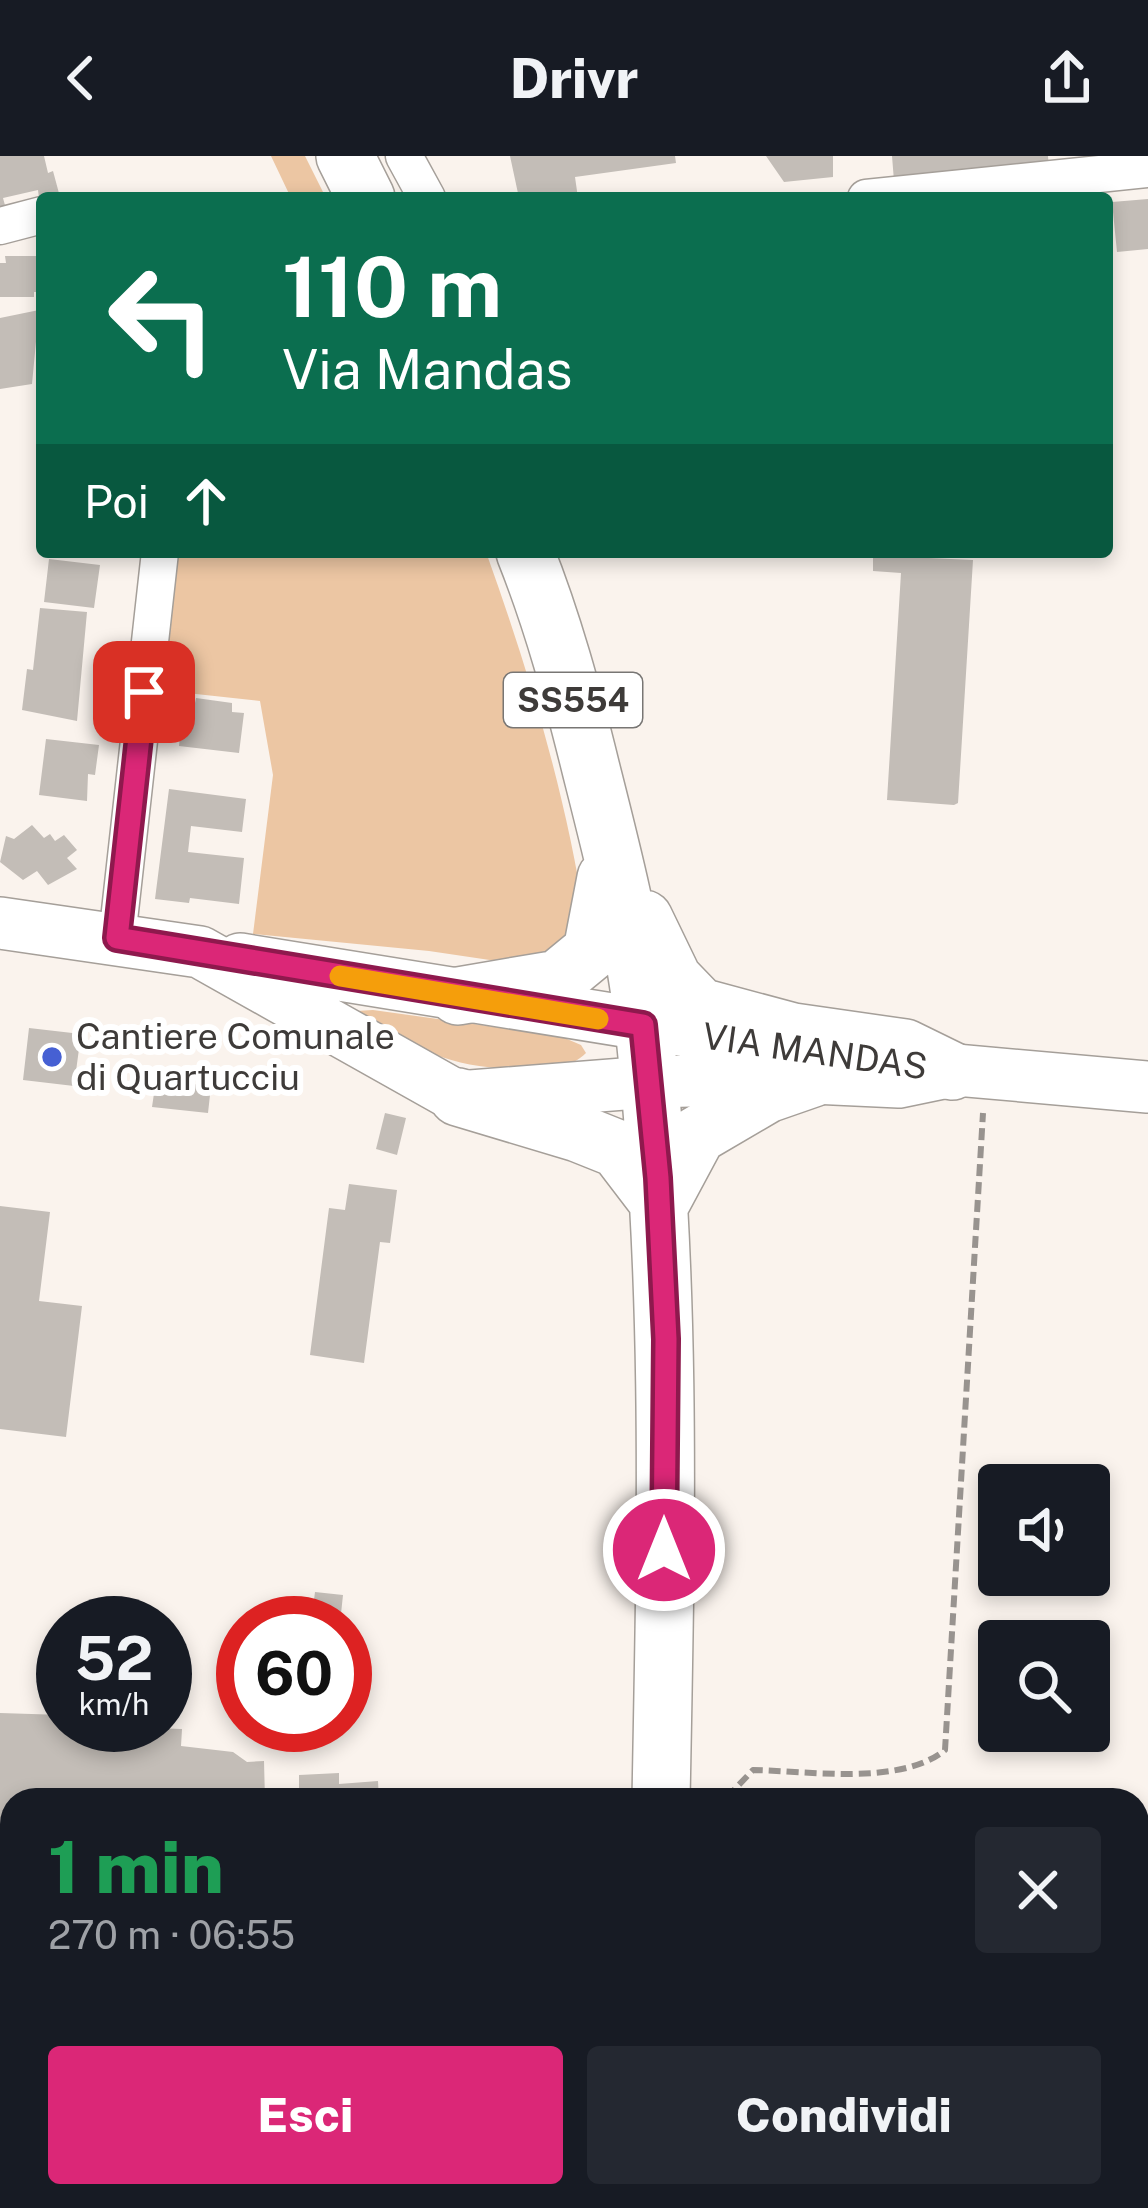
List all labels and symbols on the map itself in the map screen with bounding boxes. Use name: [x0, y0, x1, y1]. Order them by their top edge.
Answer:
pin: [93, 641, 195, 743]
road number: SS554: [504, 673, 642, 727]
street label: VIA MANDAS: [700, 1014, 930, 1088]
place label: Cantiere Comunale di Quartucciu: [76, 1015, 395, 1098]
marker: Cantiere Comunale di Quartucciu: [39, 1044, 65, 1070]
position arrow: [601, 1487, 727, 1613]
speed limit sign: 60: [216, 1596, 372, 1752]

